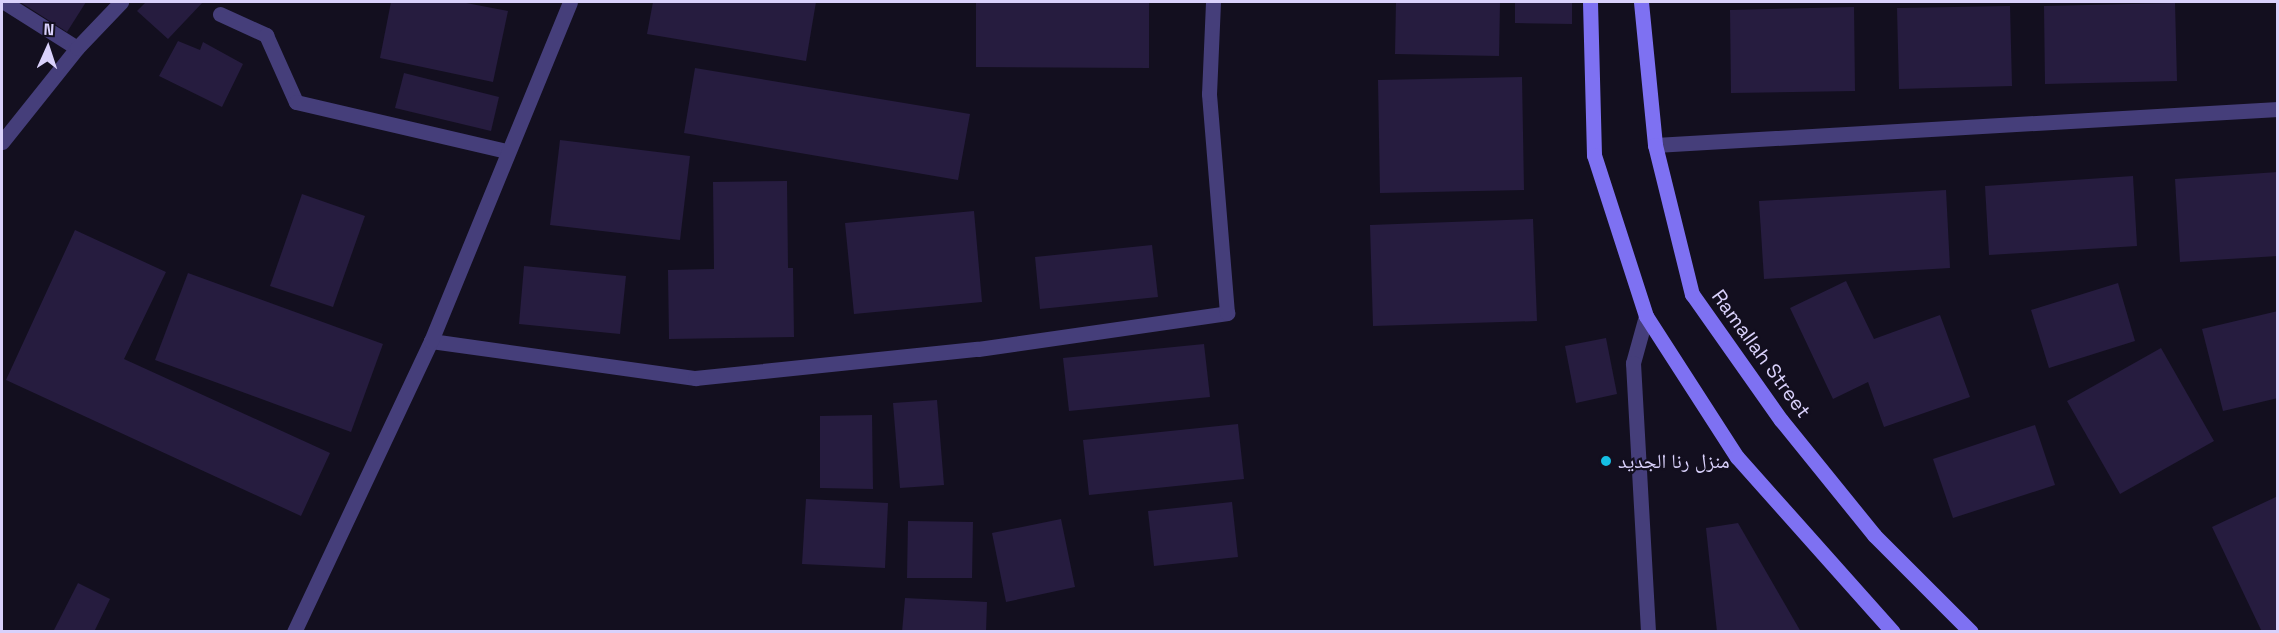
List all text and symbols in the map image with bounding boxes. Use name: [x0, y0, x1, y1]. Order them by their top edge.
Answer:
north arrow: [18, 18, 78, 78]
text: N: [43, 19, 55, 40]
street label: Ramallah Street: [1706, 285, 1816, 423]
place label: منزل رنا الجديد: [1618, 449, 1730, 473]
marker: منزل رنا الجديد: [1599, 454, 1613, 468]

